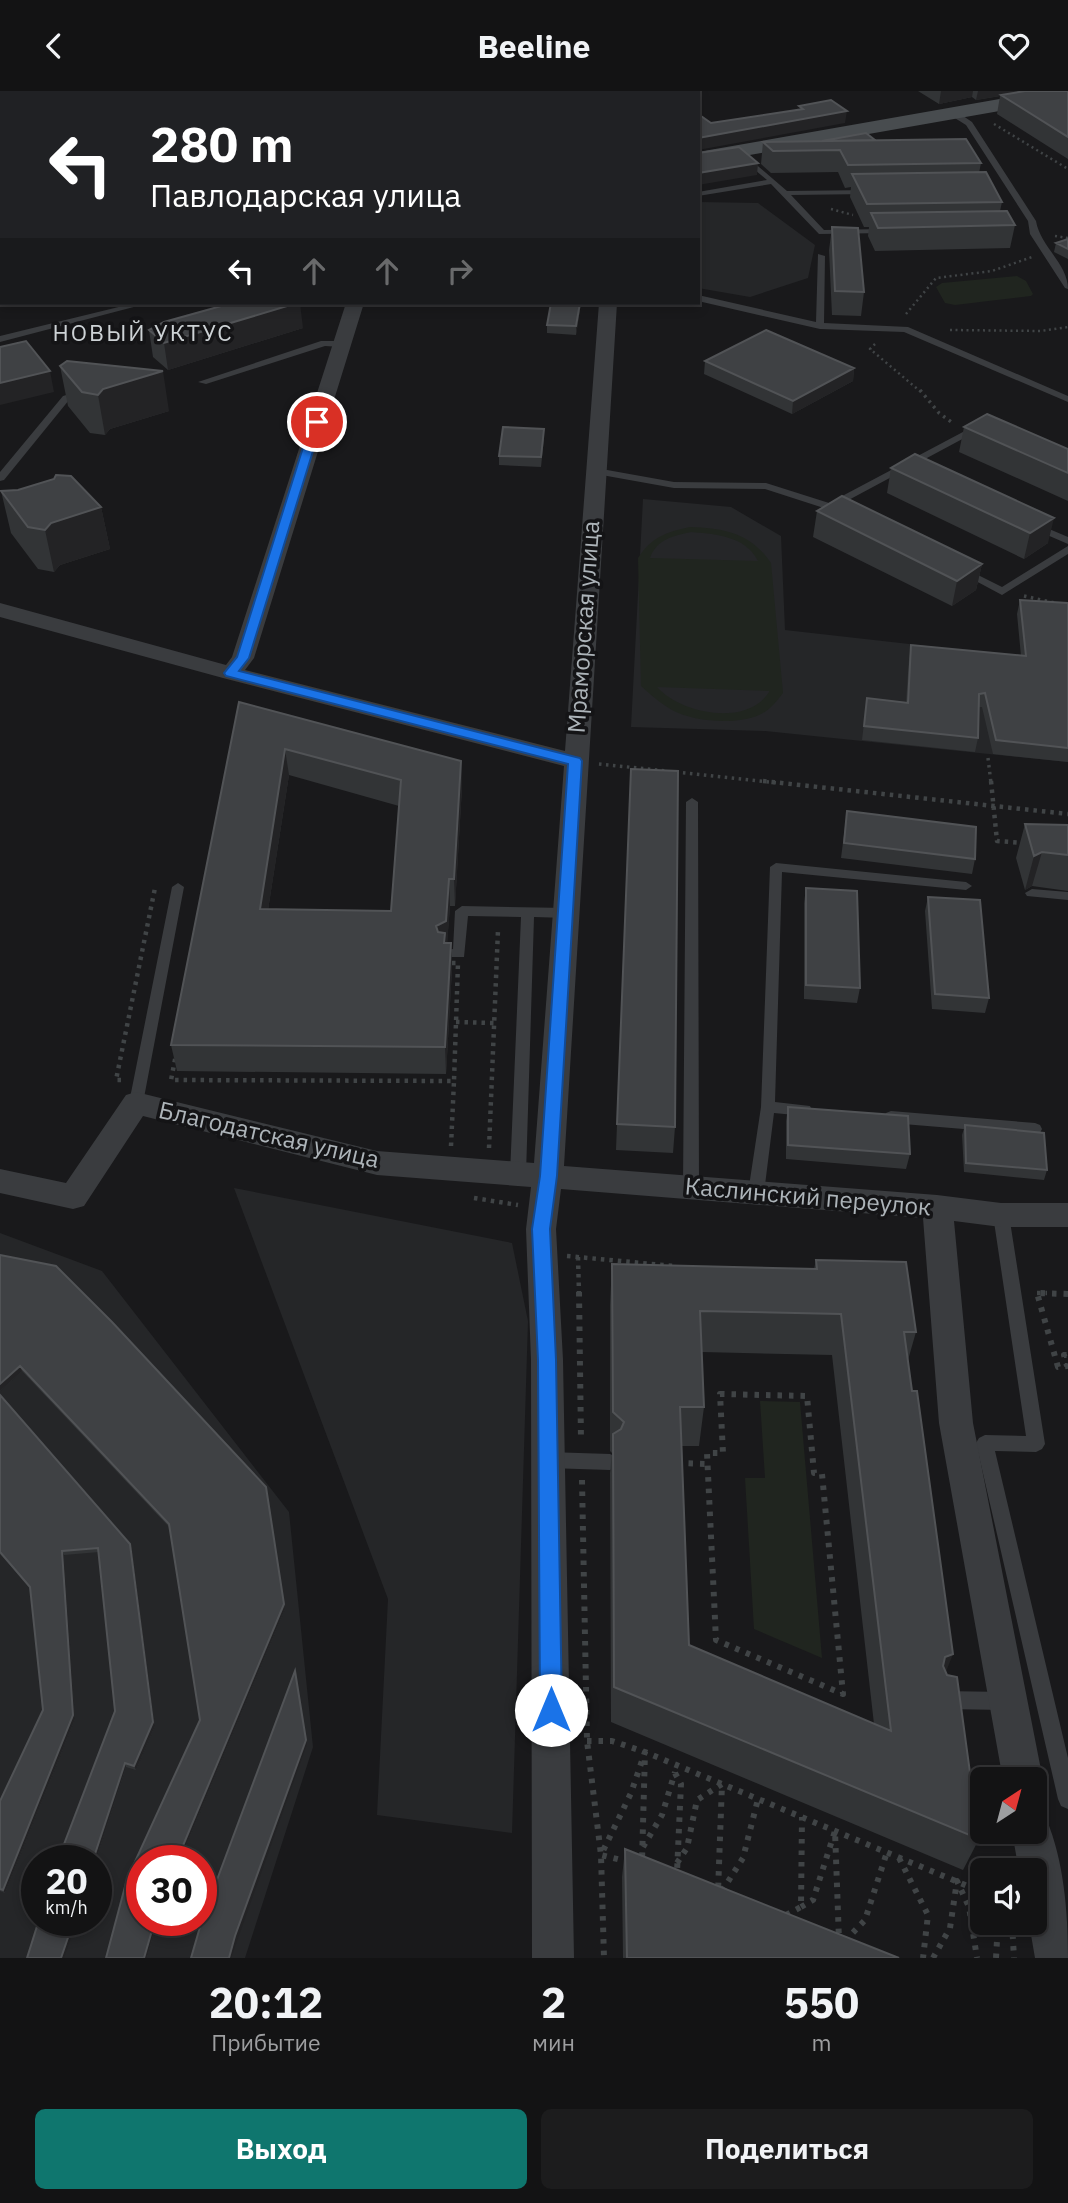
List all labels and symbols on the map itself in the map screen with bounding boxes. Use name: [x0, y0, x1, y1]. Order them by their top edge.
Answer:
district label: НОВЫЙ УКТУС: [53, 317, 233, 347]
pin: [287, 392, 347, 452]
street label: Мраморская улица: [560, 519, 606, 734]
street label: Благодатская улица: [156, 1093, 383, 1175]
street label: Каслинский переулок: [684, 1169, 933, 1223]
position arrow: [514, 1673, 588, 1747]
north arrow: [970, 1767, 1046, 1845]
speed limit sign: 30: [126, 1845, 217, 1936]

